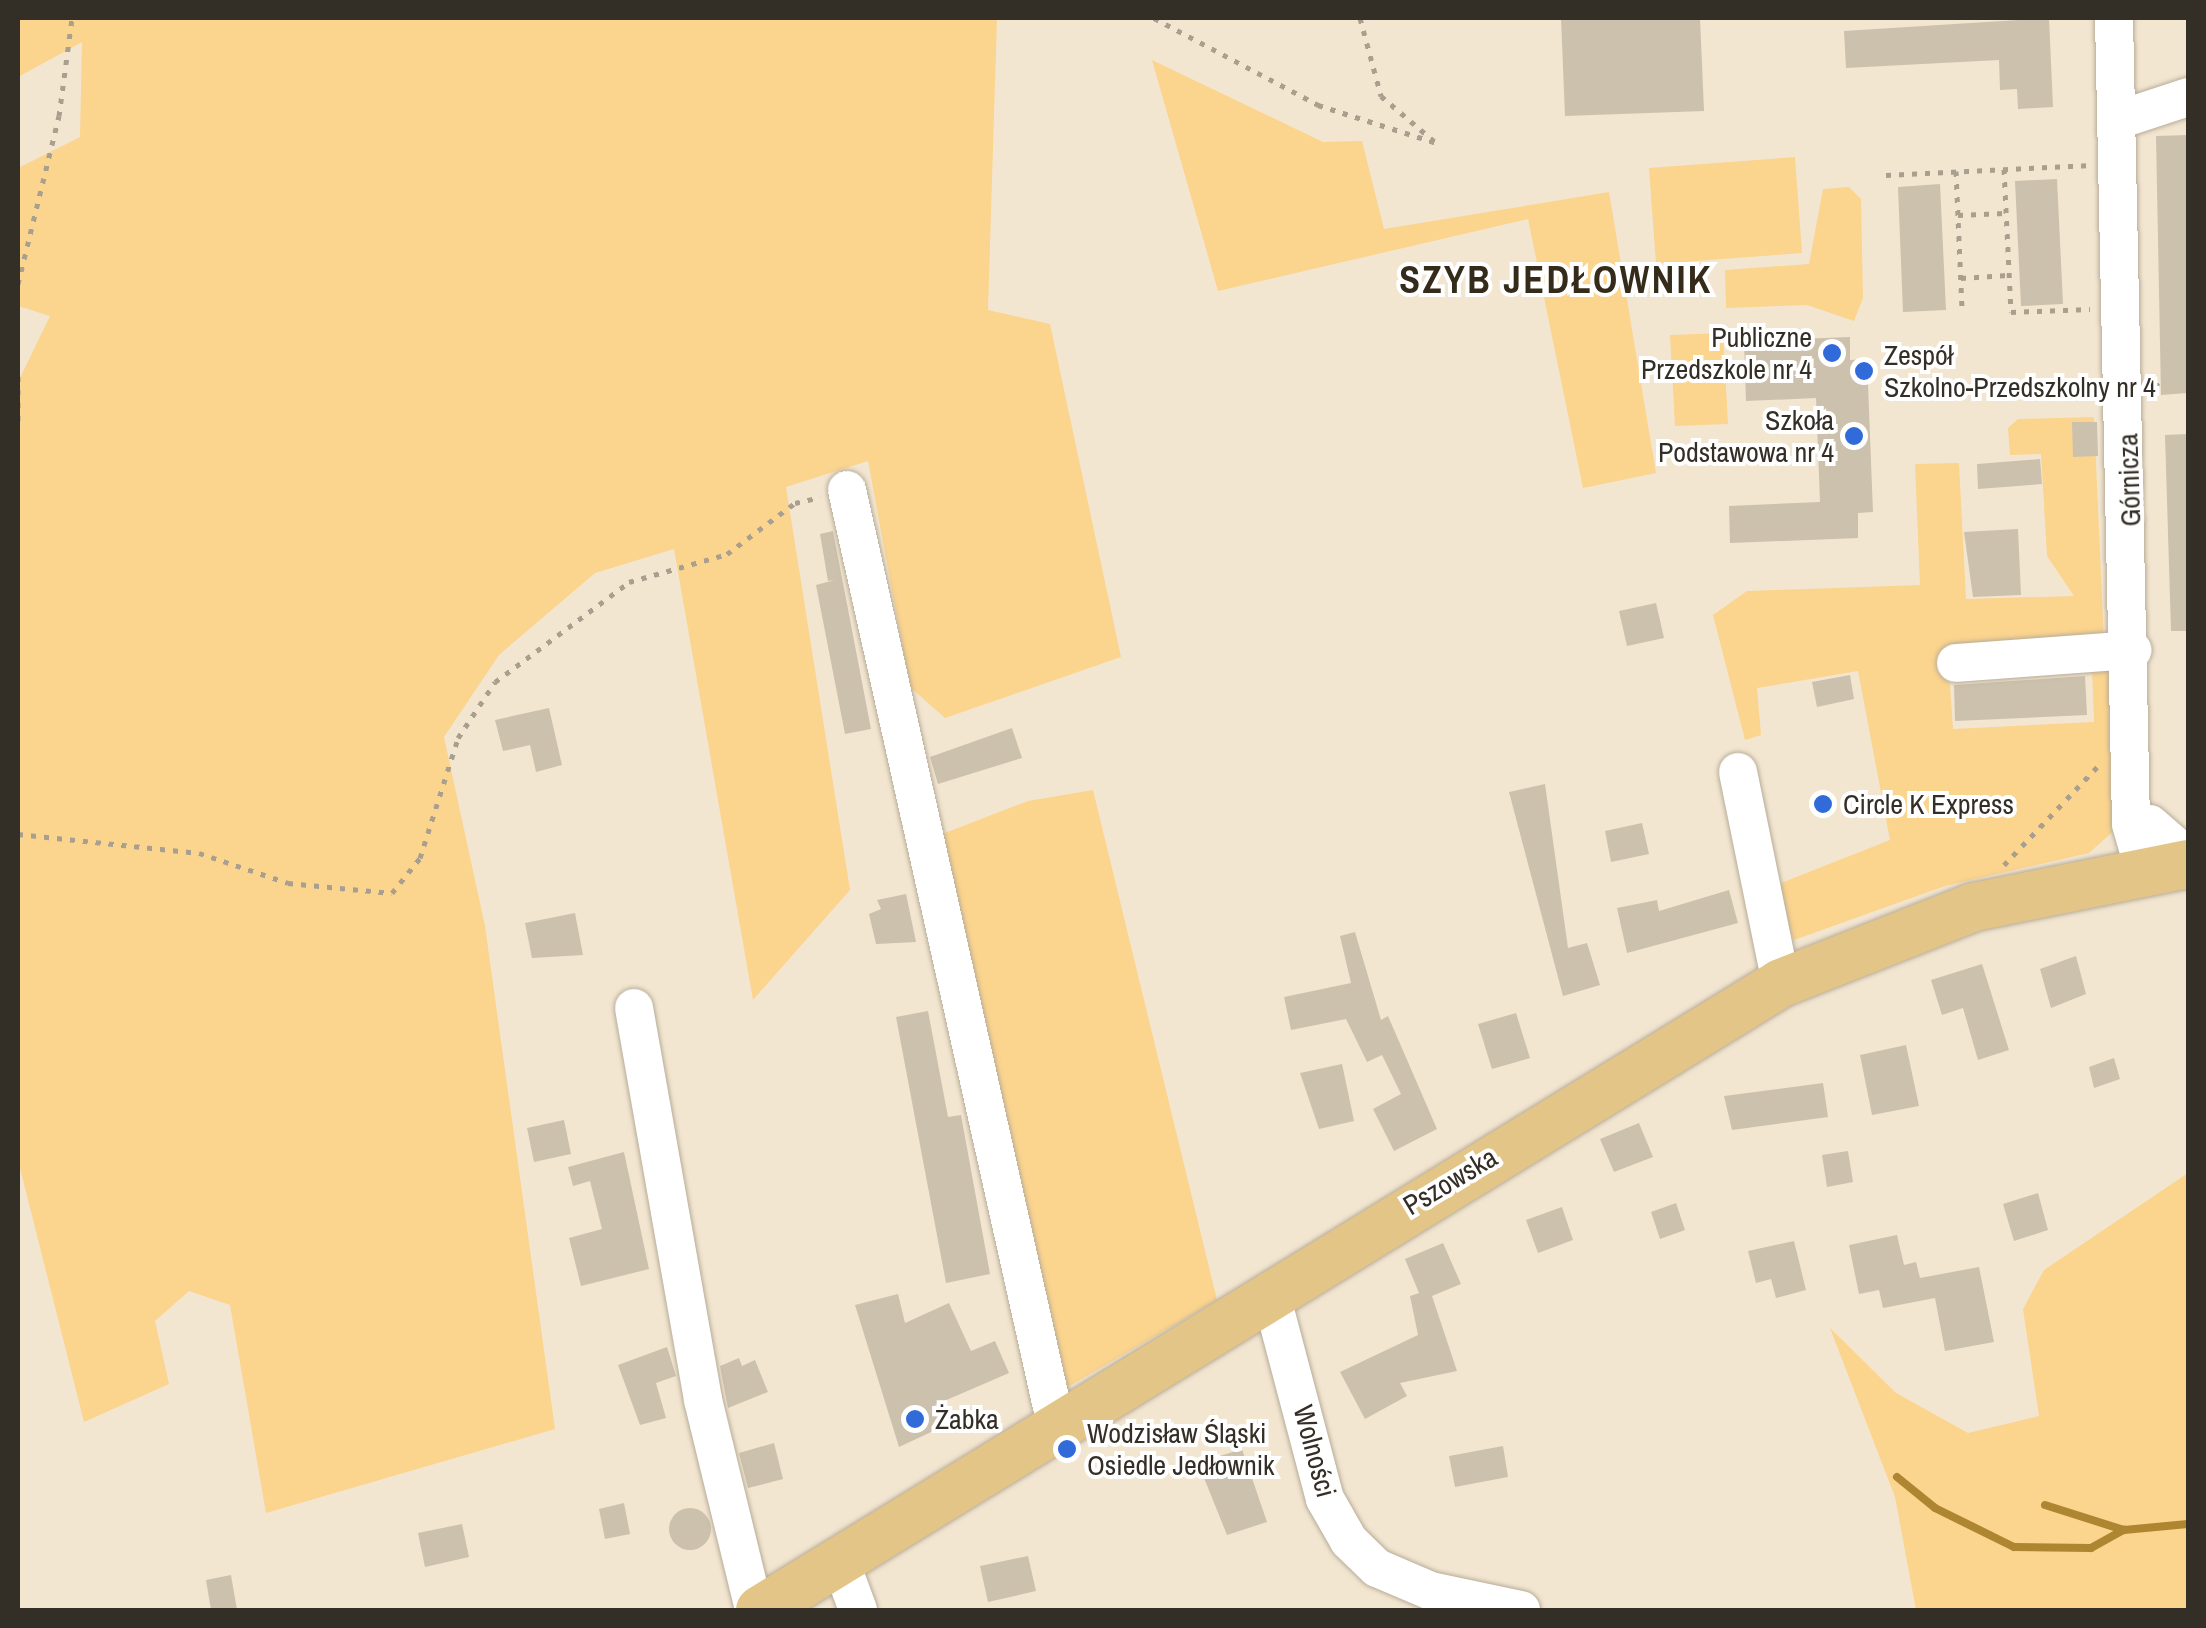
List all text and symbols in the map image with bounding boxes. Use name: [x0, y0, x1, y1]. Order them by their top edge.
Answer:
district label: SZYB JEDŁOWNIK: [1399, 257, 1713, 303]
place label: Publiczne Przedszkole nr 4: [1641, 320, 1812, 386]
place label: Zespół Szkolno-Przedszkolny nr 4: [1884, 338, 2156, 404]
marker: Publiczne Przedszkole nr 4: [1821, 342, 1843, 364]
marker: Zespół Szkolno-Przedszkolny nr 4: [1853, 360, 1875, 382]
place label: Szkoła Podstawowa nr 4: [1658, 403, 1834, 469]
marker: Szkoła Podstawowa nr 4: [1843, 425, 1865, 447]
street label: Górnicza: [2111, 433, 2147, 527]
place label: Circle K Express: [1843, 787, 2014, 821]
marker: Circle K Express: [1812, 793, 1834, 815]
street label: Pszowska: [1397, 1140, 1503, 1222]
street label: Wolności: [1287, 1401, 1343, 1501]
place label: Żabka: [935, 1402, 999, 1436]
marker: Żabka: [904, 1408, 926, 1430]
place label: Wodzisław Śląski Osiedle Jedłownik: [1087, 1416, 1275, 1482]
marker: Wodzisław Śląski Osiedle Jedłownik: [1056, 1438, 1078, 1460]

